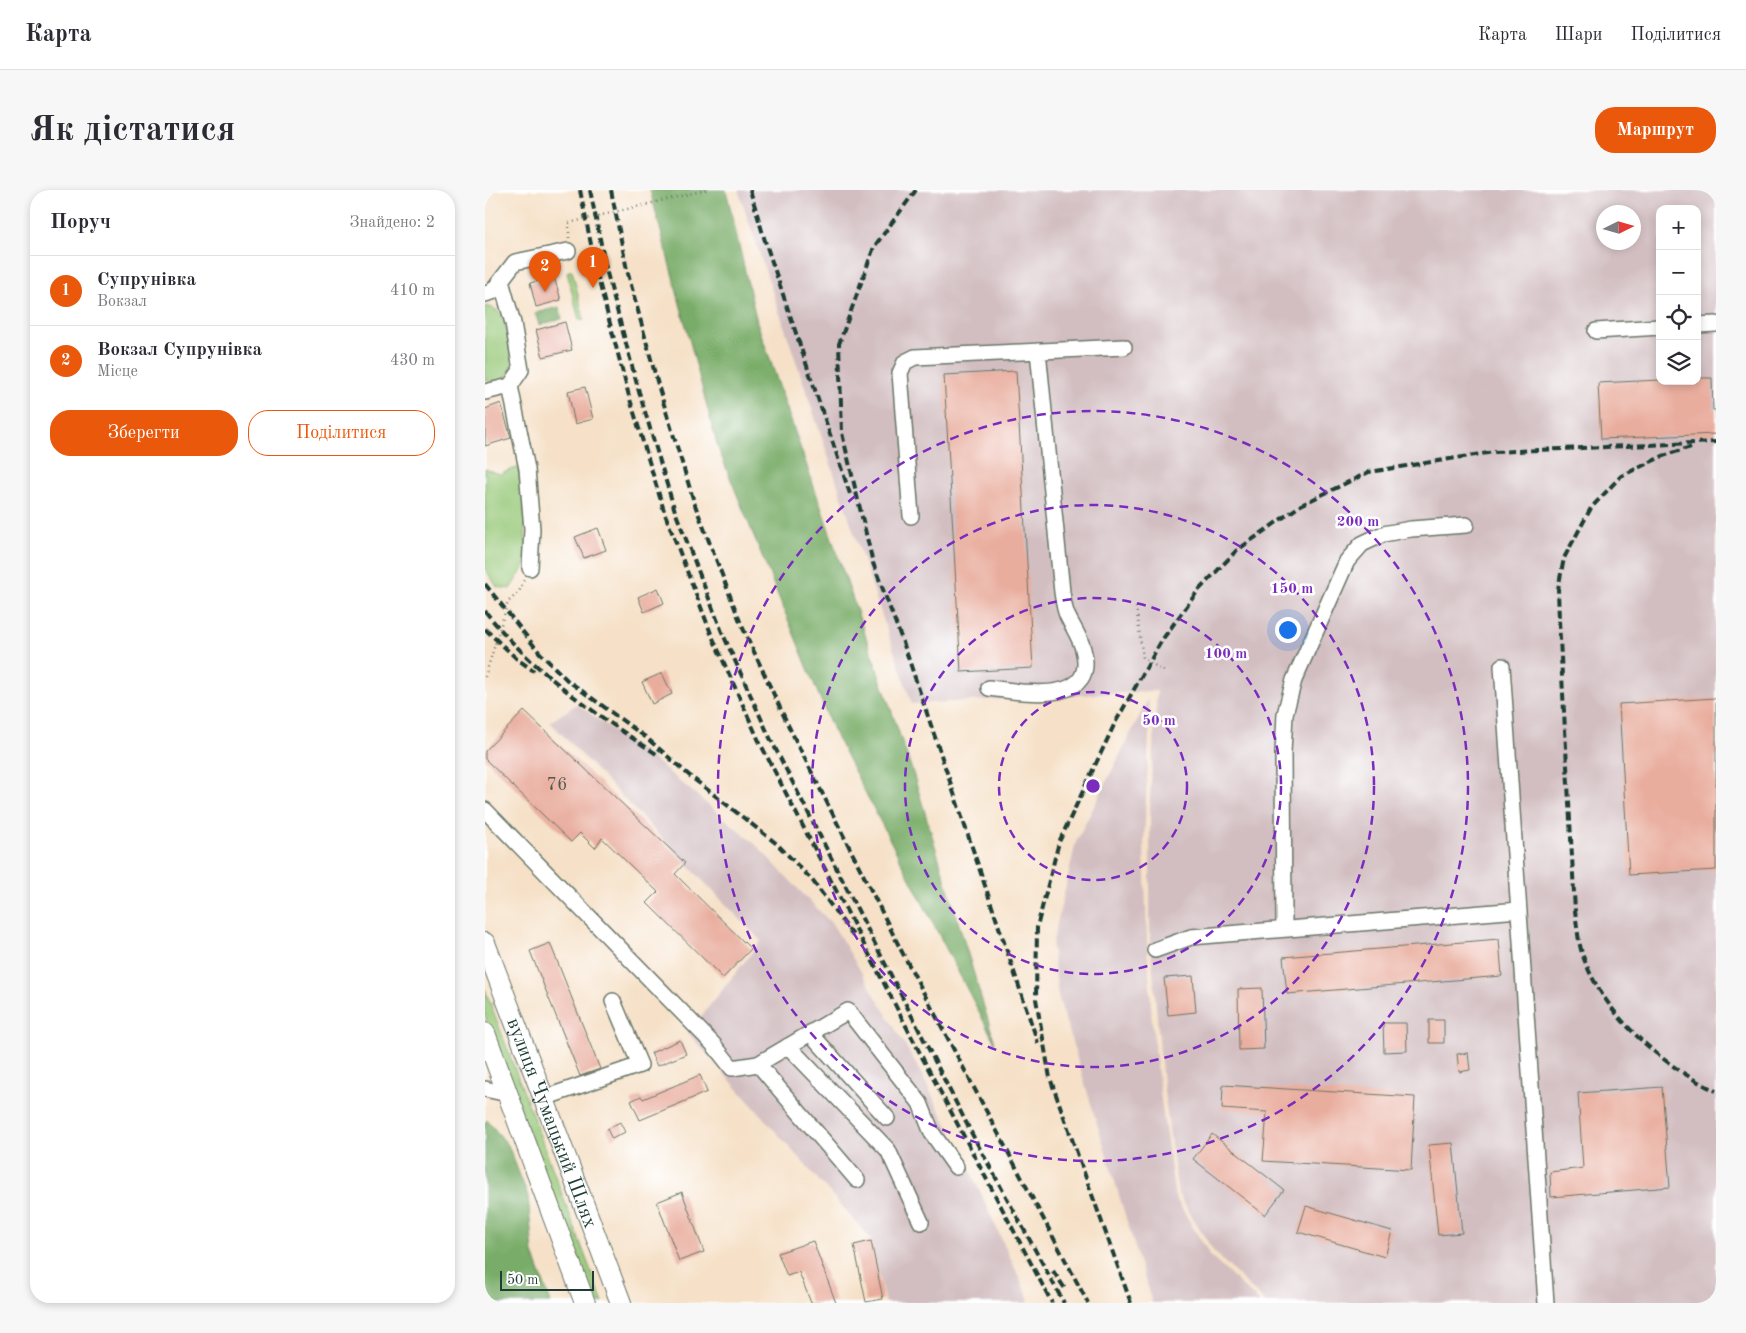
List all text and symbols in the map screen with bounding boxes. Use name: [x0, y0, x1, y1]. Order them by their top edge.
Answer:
text: Карта: [25, 23, 92, 47]
text: Карта: [1478, 26, 1527, 44]
text: Шари: [1555, 26, 1603, 44]
text: Поділитися: [1631, 26, 1721, 44]
button: Маршрут: [1595, 107, 1716, 153]
text: Як дістатися: [30, 113, 235, 148]
north arrow: [1596, 205, 1641, 250]
map controls: [1656, 205, 1701, 385]
button: +: [1656, 205, 1701, 250]
text: Поруч: [50, 212, 111, 233]
text: Знайдено: 2: [350, 215, 435, 231]
pin: 1: [577, 247, 609, 288]
button: −: [1656, 250, 1701, 295]
pin: 2: [529, 251, 561, 292]
text: Супрунівка: [97, 271, 196, 290]
text: 1: [61, 283, 71, 299]
text: 410 m: [390, 283, 435, 299]
text: Вокзал: [97, 294, 147, 310]
button: locate: [1656, 295, 1701, 340]
button: layers: [1656, 340, 1701, 385]
text: Вокзал Супрунівка: [97, 341, 262, 360]
text: 2: [61, 353, 71, 369]
text: 430 m: [390, 353, 435, 369]
text: Місце: [97, 364, 138, 380]
button: Зберегти: [50, 410, 238, 456]
button: Поділитися: [248, 410, 435, 456]
text: 200 m: [1337, 515, 1379, 530]
text: 150 m: [1271, 582, 1313, 597]
your location: [1275, 617, 1301, 643]
text: 100 m: [1205, 647, 1247, 662]
text: 50 m: [1142, 714, 1176, 729]
house number: 76: [547, 776, 567, 794]
centre of rings: [1084, 777, 1102, 795]
street label: вулиця Чумацький Шлях: [502, 1015, 600, 1231]
scale bar: [500, 1268, 594, 1291]
text: 50 m: [507, 1273, 538, 1287]

